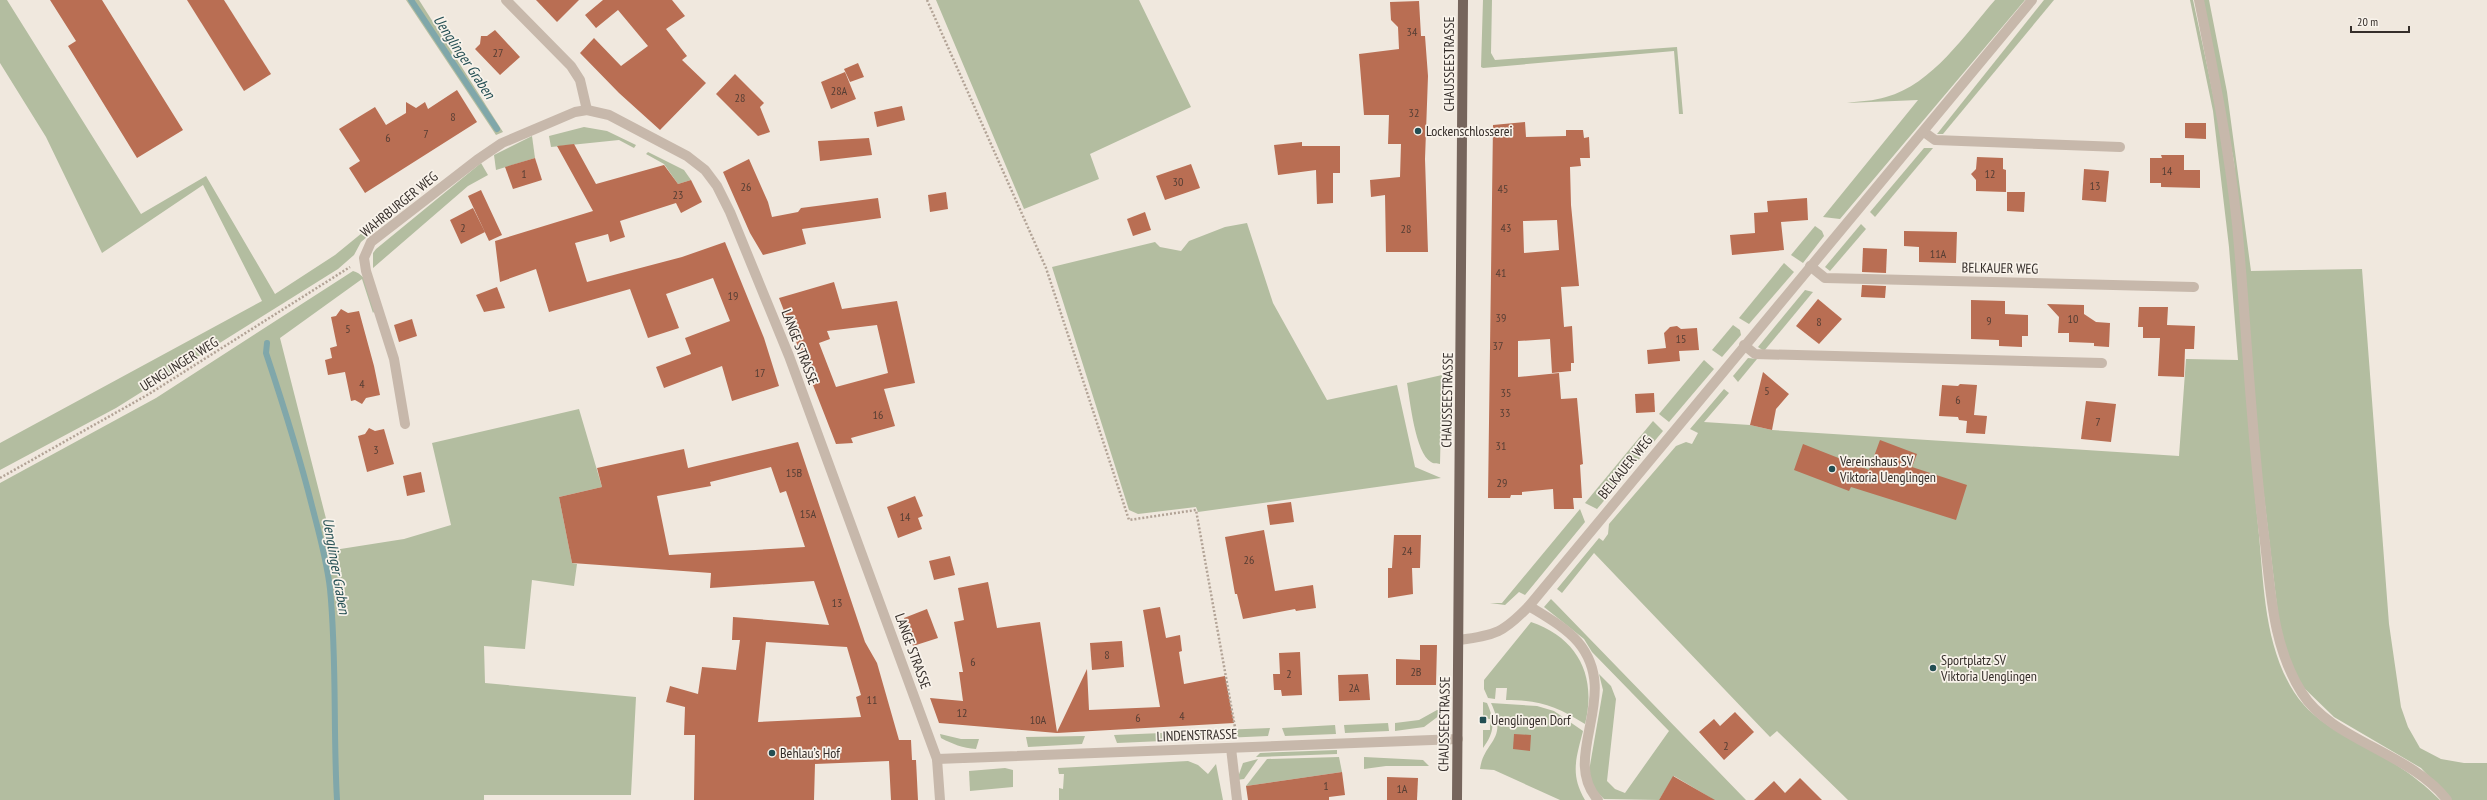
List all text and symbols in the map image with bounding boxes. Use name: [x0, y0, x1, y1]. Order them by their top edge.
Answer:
scale bar: [2351, 8, 2409, 34]
water label: Uenglinger Graben: [429, 11, 500, 103]
text: 20 m: [2357, 14, 2378, 29]
street label: CHAUSSEESTRASSE: [1440, 16, 1458, 112]
house number: 34: [1407, 24, 1418, 39]
house number: 27: [493, 45, 503, 60]
house number: 28A: [831, 83, 848, 98]
house number: 28: [735, 90, 745, 105]
house number: 32: [1409, 105, 1419, 120]
house number: 8: [450, 109, 456, 124]
place label: Lockenschlosserei: [1426, 122, 1513, 140]
house number: 7: [423, 126, 429, 141]
marker: Lockenschlosserei: [1413, 126, 1423, 136]
house number: 6: [385, 130, 391, 145]
house number: 14: [2162, 163, 2173, 178]
house number: 1: [521, 166, 527, 181]
house number: 12: [1985, 166, 1995, 181]
street label: WAHRBURGER WEG: [357, 167, 442, 241]
house number: 30: [1173, 174, 1183, 189]
house number: 13: [2090, 178, 2100, 193]
house number: 26: [741, 179, 751, 194]
house number: 45: [1498, 181, 1508, 196]
house number: 23: [673, 187, 683, 202]
house number: 2: [460, 220, 466, 235]
house number: 43: [1501, 220, 1511, 235]
house number: 28: [1401, 221, 1411, 236]
house number: 11A: [1930, 246, 1947, 261]
street label: BELKAUER WEG: [1962, 258, 2039, 278]
house number: 41: [1496, 265, 1506, 280]
house number: 19: [728, 288, 738, 303]
street label: LANGE STRASSE: [777, 307, 823, 387]
house number: 39: [1496, 310, 1506, 325]
house number: 10: [2068, 311, 2078, 326]
house number: 9: [1986, 313, 1992, 328]
house number: 8: [1816, 314, 1822, 329]
house number: 5: [345, 321, 351, 336]
house number: 15: [1676, 331, 1686, 346]
street label: UENGLINGER WEG: [136, 333, 222, 395]
house number: 37: [1493, 338, 1503, 353]
street label: CHAUSSEESTRASSE: [1437, 352, 1457, 448]
house number: 17: [755, 365, 765, 380]
house number: 4: [359, 376, 365, 391]
house number: 5: [1764, 383, 1770, 398]
house number: 35: [1501, 385, 1511, 400]
house number: 6: [1955, 392, 1961, 407]
house number: 33: [1500, 405, 1510, 420]
house number: 16: [873, 407, 883, 422]
house number: 7: [2095, 414, 2101, 429]
street label: BELKAUER WEG: [1594, 431, 1656, 502]
house number: 31: [1496, 438, 1506, 453]
house number: 3: [373, 442, 379, 457]
place label: Vereinshaus SV Viktoria Uenglingen: [1839, 452, 1936, 486]
marker: Vereinshaus SV Viktoria Uenglingen: [1827, 464, 1837, 474]
house number: 15B: [786, 465, 803, 480]
house number: 29: [1497, 475, 1507, 490]
house number: 15A: [800, 506, 817, 521]
house number: 14: [900, 509, 911, 524]
water label: Uenglinger Graben: [319, 516, 355, 617]
house number: 24: [1402, 543, 1413, 558]
house number: 26: [1244, 552, 1254, 567]
house number: 13: [832, 595, 842, 610]
street label: LANGE STRASSE: [891, 611, 935, 691]
house number: 8: [1104, 647, 1110, 662]
place label: Sportplatz SV Viktoria Uenglingen: [1940, 651, 2037, 685]
house number: 6: [970, 654, 976, 669]
marker: Sportplatz SV Viktoria Uenglingen: [1928, 663, 1938, 673]
house number: 2B: [1410, 664, 1422, 679]
house number: 2: [1286, 666, 1292, 681]
street label: CHAUSSEESTRASSE: [1434, 676, 1454, 772]
house number: 2A: [1348, 680, 1360, 695]
house number: 11: [867, 692, 877, 707]
house number: 12: [957, 705, 967, 720]
house number: 4: [1179, 708, 1185, 723]
house number: 6: [1135, 710, 1141, 725]
place label: Uenglingen Dorf: [1491, 711, 1571, 729]
house number: 10A: [1030, 712, 1047, 727]
marker: Uenglingen Dorf: [1478, 715, 1488, 725]
street label: LINDENSTRASSE: [1156, 725, 1238, 745]
house number: 2: [1723, 738, 1729, 753]
place label: Behlau’s Hof: [780, 744, 840, 762]
marker: Behlau’s Hof: [767, 748, 777, 758]
house number: 1: [1323, 778, 1329, 793]
house number: 1A: [1396, 781, 1408, 796]

